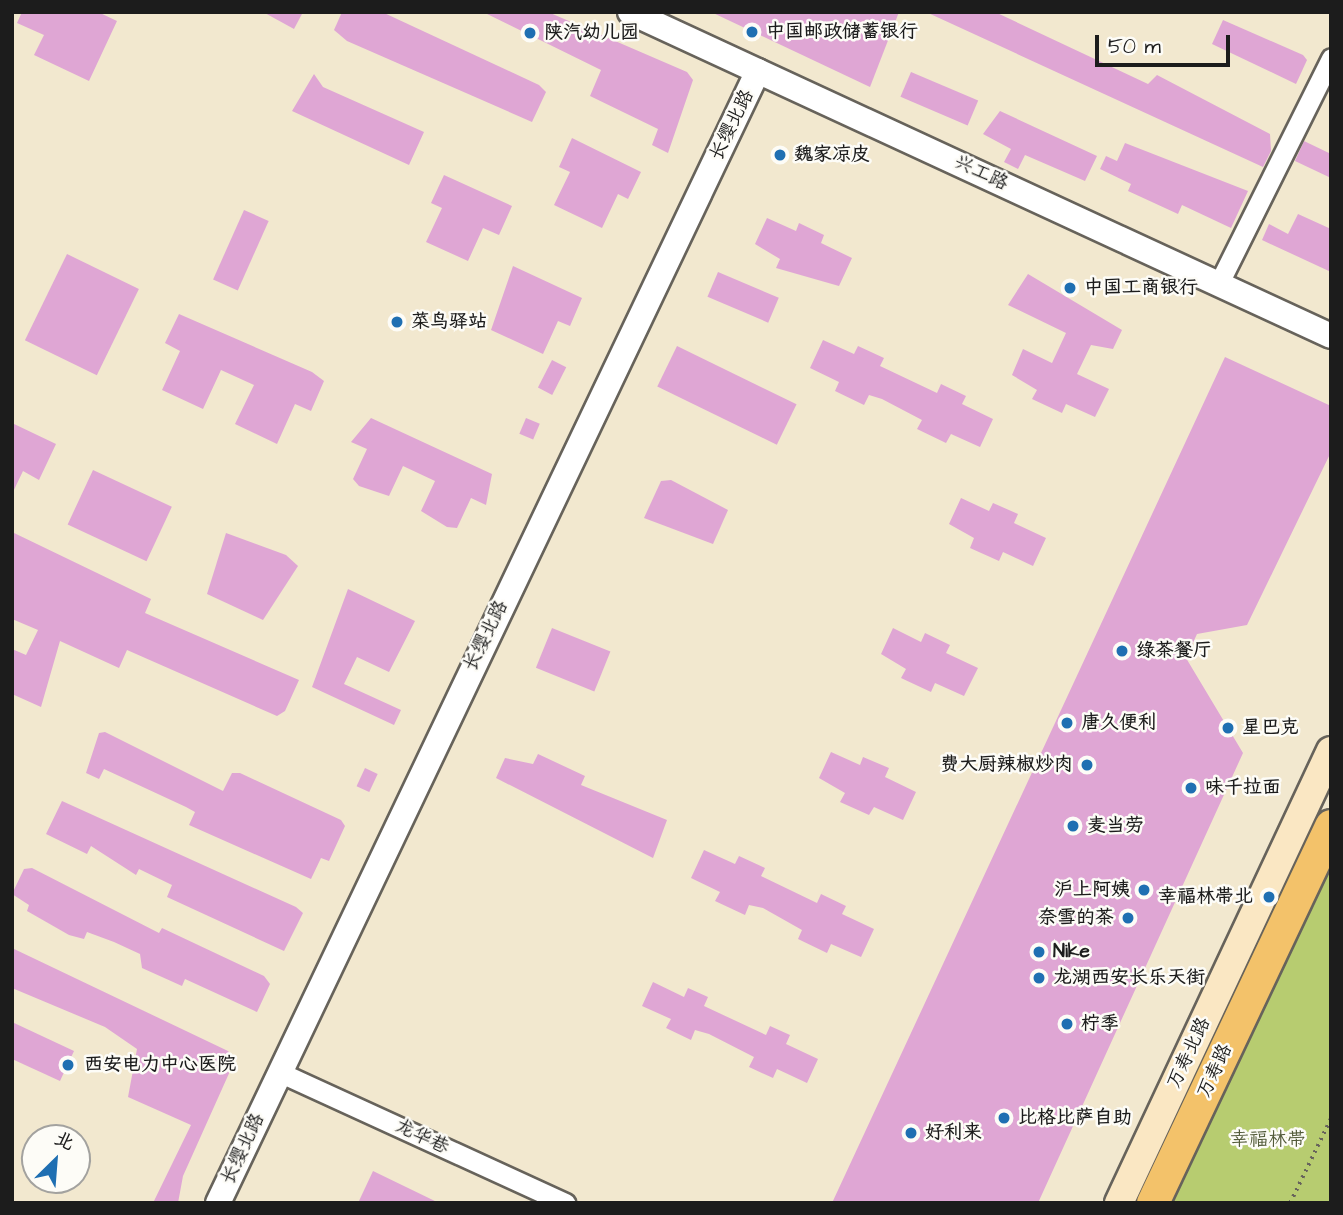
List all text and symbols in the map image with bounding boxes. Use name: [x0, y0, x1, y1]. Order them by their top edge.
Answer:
place label: 中国邮政储蓄银行: [766, 21, 918, 43]
scale bar: [1098, 21, 1233, 65]
place label: 陕汽幼儿园: [544, 22, 639, 44]
marker: 中国邮政储蓄银行: [744, 24, 760, 40]
marker: 陕汽幼儿园: [522, 25, 538, 41]
text: 50 m: [1108, 32, 1161, 61]
street label: 长缨北路: [705, 86, 759, 164]
place label: 魏家凉皮: [794, 144, 870, 166]
marker: 魏家凉皮: [772, 147, 788, 163]
street label: 兴工路: [950, 151, 1012, 195]
place label: 中国工商银行: [1084, 277, 1198, 299]
marker: 中国工商银行: [1062, 280, 1078, 296]
place label: 菜鸟驿站: [411, 311, 487, 333]
marker: 菜鸟驿站: [389, 314, 405, 330]
street label: 长缨北路: [459, 597, 513, 675]
place label: 绿茶餐厅: [1136, 640, 1212, 662]
marker: 绿茶餐厅: [1114, 643, 1130, 659]
place label: 唐久便利: [1081, 712, 1157, 734]
marker: 唐久便利: [1059, 715, 1075, 731]
place label: 星巴克: [1242, 717, 1299, 739]
marker: 星巴克: [1220, 720, 1236, 736]
place label: 费大厨辣椒炒肉: [940, 754, 1073, 776]
marker: 费大厨辣椒炒肉: [1079, 757, 1095, 773]
place label: 味千拉面: [1205, 777, 1281, 799]
marker: 味千拉面: [1183, 780, 1199, 796]
place label: 麦当劳: [1087, 815, 1144, 837]
marker: 麦当劳: [1065, 818, 1081, 834]
place label: 沪上阿姨: [1054, 879, 1130, 901]
marker: 沪上阿姨: [1136, 882, 1152, 898]
place label: 幸福林带北: [1158, 886, 1253, 908]
marker: 幸福林带北: [1259, 887, 1279, 907]
place label: 奈雪的茶: [1038, 907, 1114, 929]
marker: 奈雪的茶: [1120, 910, 1136, 926]
place label: Nike: [1053, 941, 1090, 963]
marker: Nike: [1031, 944, 1047, 960]
place label: 龙湖西安长乐天街: [1053, 967, 1205, 989]
marker: 龙湖西安长乐天街: [1031, 970, 1047, 986]
place label: 柠季: [1081, 1013, 1119, 1035]
street label: 万寿北路: [1163, 1014, 1215, 1092]
marker: 柠季: [1059, 1016, 1075, 1032]
street label: 万寿路: [1193, 1040, 1237, 1102]
place label: 西安电力中心医院: [84, 1054, 236, 1076]
marker: 西安电力中心医院: [58, 1055, 78, 1075]
place label: 比格比萨自助: [1018, 1107, 1132, 1129]
street label: 长缨北路: [217, 1110, 269, 1188]
marker: 比格比萨自助: [996, 1110, 1012, 1126]
street label: 龙华巷: [391, 1115, 453, 1159]
place label: 好利来: [925, 1122, 982, 1144]
north arrow: [21, 1124, 91, 1194]
text: 北: [50, 1125, 79, 1158]
marker: 好利来: [903, 1125, 919, 1141]
park label: 幸福林带: [1230, 1129, 1306, 1151]

